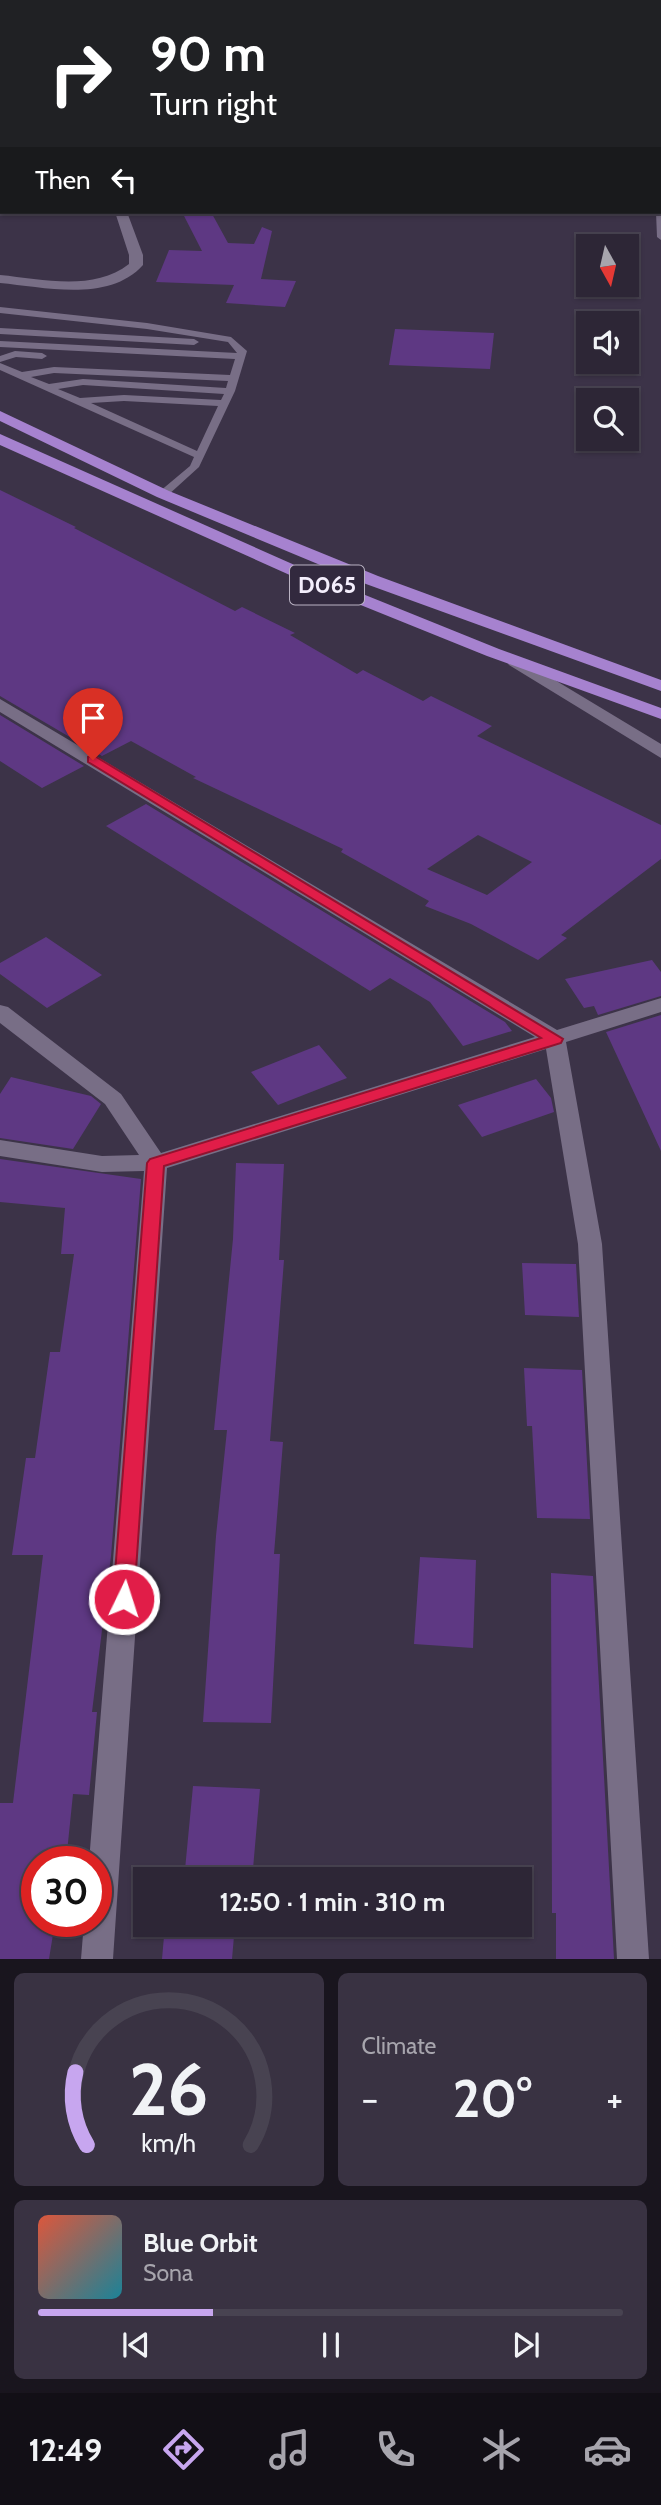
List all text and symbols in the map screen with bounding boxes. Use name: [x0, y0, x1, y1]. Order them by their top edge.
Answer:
text: 90 m: [150, 24, 266, 83]
icon: right: [35, 28, 126, 119]
text: Turn right: [150, 84, 277, 123]
icon: left: [105, 161, 143, 199]
text: Then: [35, 164, 91, 196]
north arrow: [576, 234, 639, 298]
map controls: [576, 234, 639, 451]
button: sound: [576, 311, 639, 374]
button: search: [576, 388, 639, 451]
road number: D065: [290, 566, 364, 604]
pin: [63, 688, 123, 760]
icon: arrive: [74, 699, 112, 737]
position arrow: [87, 1562, 161, 1636]
speed limit sign: 30: [21, 1846, 112, 1937]
text: 12:50 · 1 min · 310 m: [220, 1886, 445, 1918]
text: Climate: [362, 2032, 436, 2060]
text: 26: [129, 2046, 208, 2134]
text: 20°: [453, 2067, 532, 2130]
text: −: [362, 2075, 378, 2122]
text: +: [606, 2075, 623, 2122]
text: km/h: [141, 2128, 196, 2158]
text: Blue Orbit: [143, 2227, 258, 2259]
text: Sona: [143, 2259, 193, 2287]
icon: previous: [117, 2326, 155, 2364]
icon: pause: [312, 2326, 350, 2364]
icon: next: [507, 2326, 545, 2364]
icon: directions: [159, 2425, 208, 2474]
icon: music: [265, 2425, 314, 2474]
icon: phone: [371, 2425, 420, 2474]
icon: climate: [477, 2425, 526, 2474]
icon: car: [583, 2425, 632, 2474]
text: 12:49: [29, 2430, 102, 2469]

